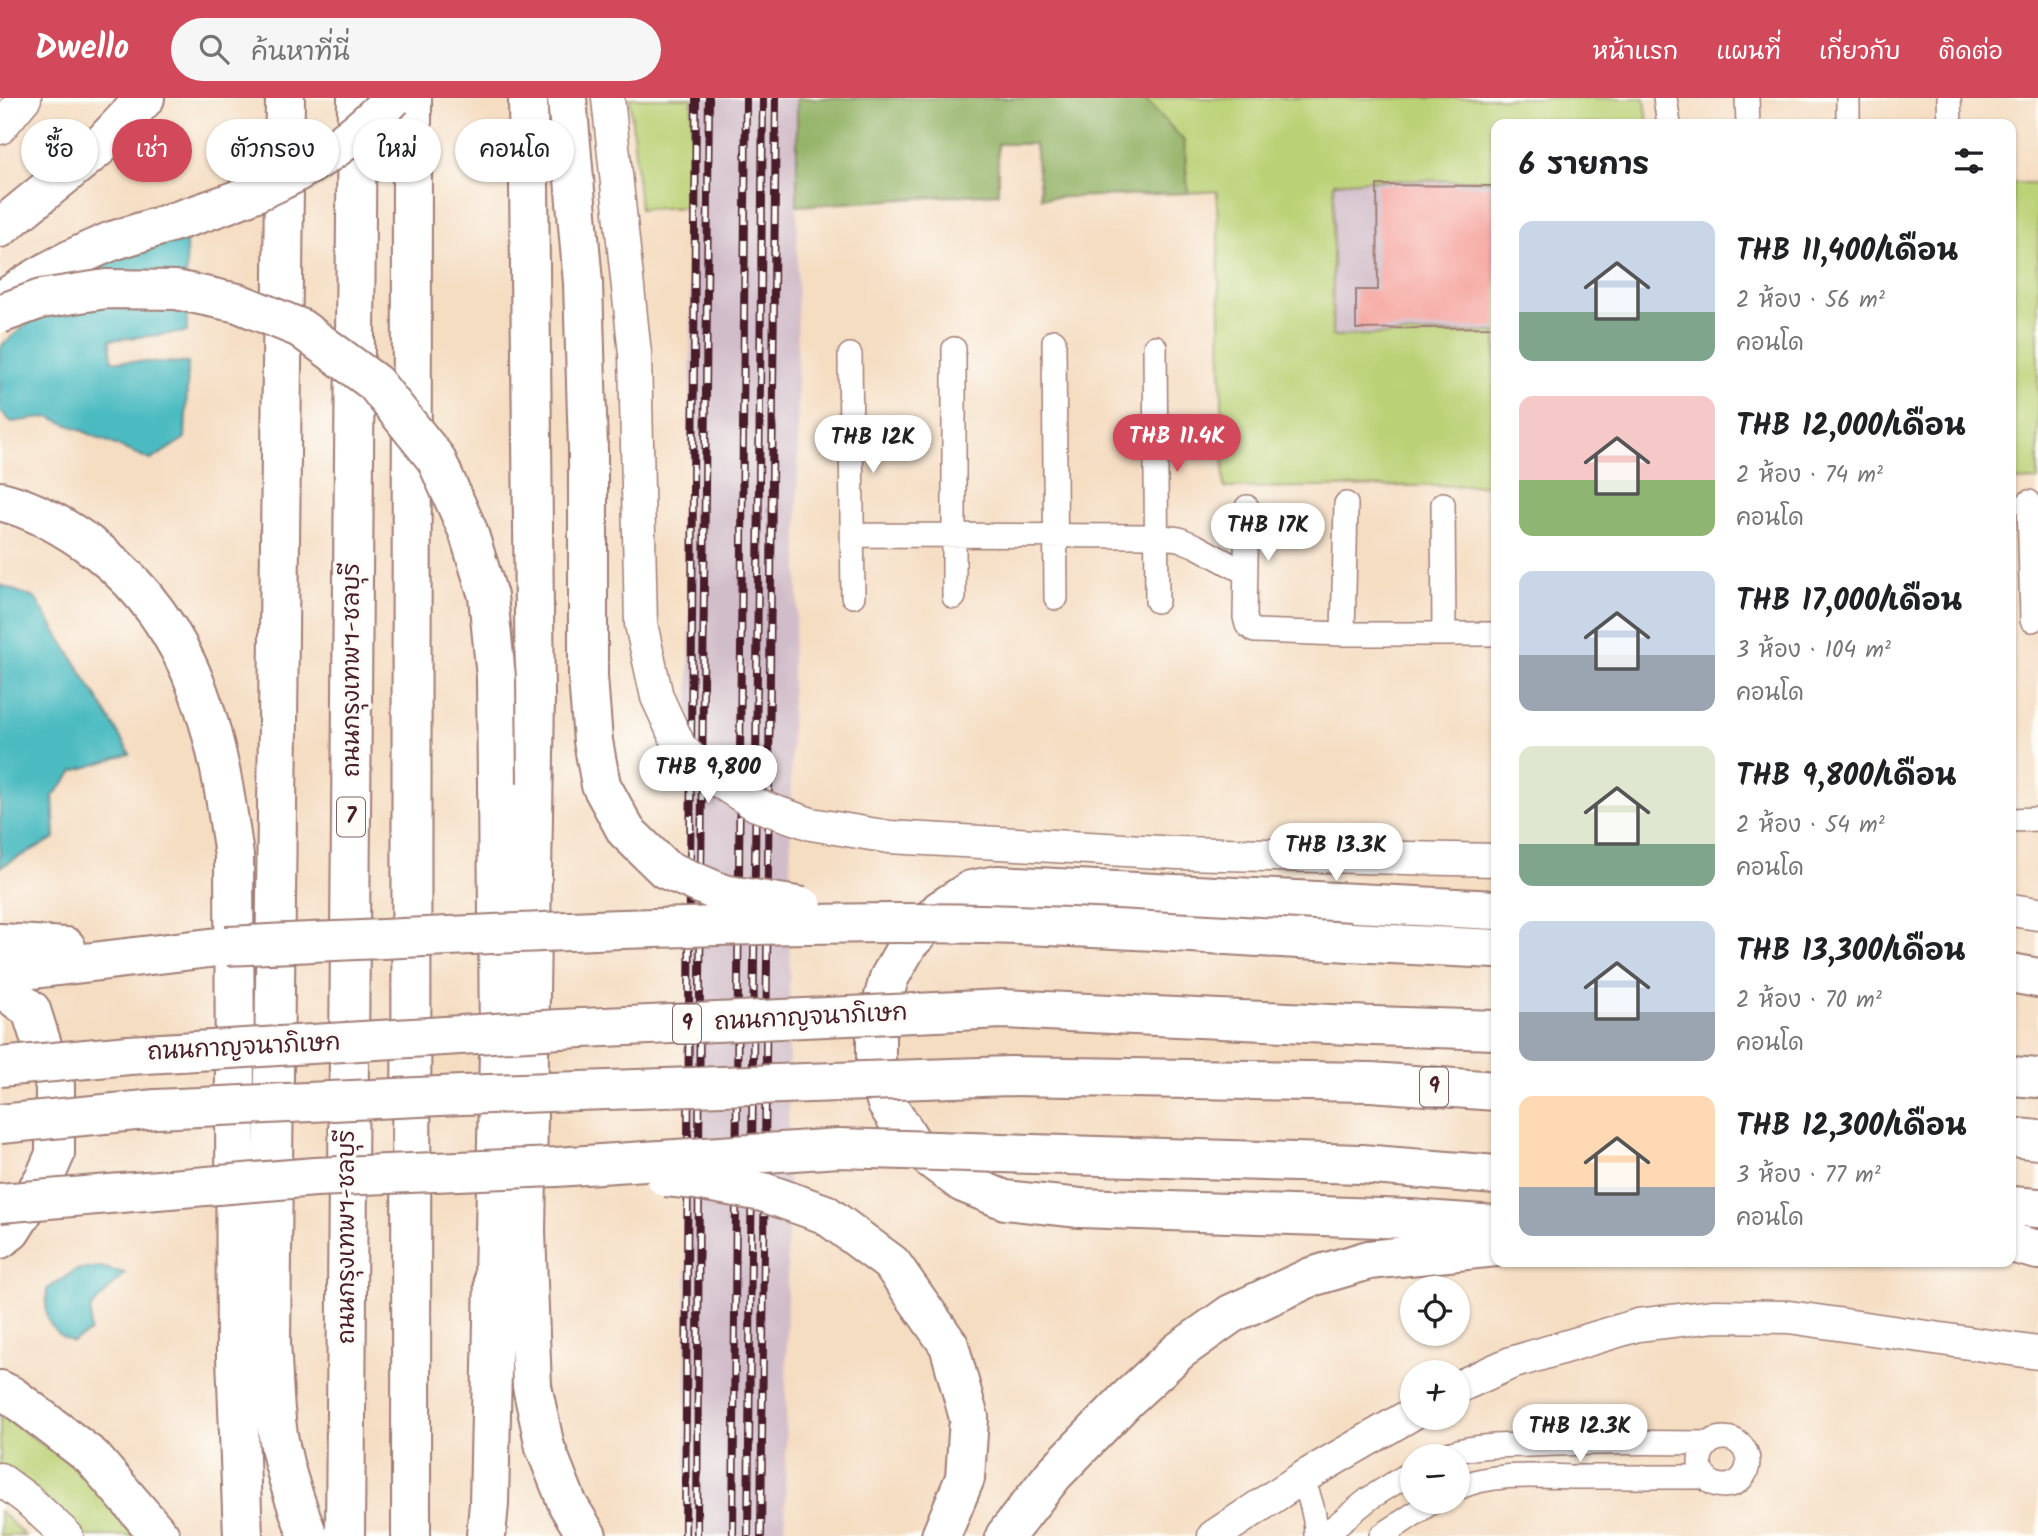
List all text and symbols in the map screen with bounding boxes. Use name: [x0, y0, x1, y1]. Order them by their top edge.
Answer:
search box: [171, 18, 661, 81]
text: Dwello: [35, 23, 129, 76]
icon: search: [195, 30, 233, 68]
text: ค้นหาที่นี่: [251, 32, 350, 74]
text: หน้าแรก: [1593, 33, 1678, 72]
text: แผนที่: [1716, 33, 1781, 72]
text: เกี่ยวกับ: [1819, 33, 1901, 72]
text: ติดต่อ: [1939, 33, 2003, 72]
chip: ซื้อ: [21, 119, 98, 182]
chip: เช่า: [112, 119, 192, 182]
chip: ตัวกรอง: [206, 119, 339, 182]
chip: ใหม่: [353, 119, 441, 182]
chip: คอนโด: [455, 119, 574, 182]
text: 6 รายการ: [1519, 142, 1649, 190]
icon: filters: [1950, 142, 1988, 180]
text: THB 11,400/เดือน: [1736, 228, 1958, 276]
icon: home: [1575, 249, 1659, 333]
text: 2 ห้อง · 56 m²: [1736, 283, 1885, 319]
text: คอนโด: [1736, 326, 1804, 362]
text: THB 12,000/เดือน: [1736, 403, 1966, 451]
pin: THB 11.4K: [1097, 414, 1257, 474]
pin: THB 12K: [808, 416, 938, 475]
text: THB 11.4K: [1129, 419, 1225, 455]
text: THB 12K: [831, 420, 915, 456]
icon: home: [1575, 424, 1659, 508]
text: 2 ห้อง · 74 m²: [1736, 458, 1883, 494]
text: คอนโด: [1736, 501, 1804, 537]
pin: THB 17K: [1203, 504, 1333, 563]
text: THB 17K: [1227, 508, 1309, 544]
street label: ถนนกรุงเทพฯ-ชลบุรี: [333, 563, 372, 777]
text: THB 17,000/เดือน: [1736, 578, 1962, 626]
icon: home: [1575, 599, 1659, 683]
text: 3 ห้อง · 104 m²: [1736, 633, 1891, 669]
text: คอนโด: [1736, 676, 1804, 712]
pin: THB 9,800: [628, 746, 788, 805]
text: THB 9,800: [655, 750, 761, 786]
text: THB 9,800/เดือน: [1736, 753, 1957, 801]
icon: home: [1575, 774, 1659, 858]
road number: 7: [337, 797, 365, 836]
text: 2 ห้อง · 54 m²: [1736, 808, 1885, 844]
pin: THB 13.3K: [1256, 824, 1416, 883]
text: THB 13.3K: [1285, 828, 1387, 864]
text: คอนโด: [1736, 851, 1804, 887]
text: THB 13,300/เดือน: [1736, 928, 1966, 976]
icon: home: [1575, 949, 1659, 1033]
text: 2 ห้อง · 70 m²: [1736, 983, 1882, 1019]
street label: ถนนกาญจนาภิเษก: [713, 993, 909, 1043]
road number: 9: [673, 1004, 701, 1043]
street label: ถนนกาญจนาภิเษก: [146, 1023, 342, 1073]
text: คอนโด: [1736, 1026, 1804, 1062]
road number: 9: [1420, 1068, 1448, 1106]
text: THB 12,300/เดือน: [1736, 1103, 1967, 1151]
icon: home: [1575, 1124, 1659, 1208]
street label: ถนนกรุงเทพฯ-ชลบุรี: [328, 1130, 367, 1344]
text: 3 ห้อง · 77 m²: [1736, 1158, 1881, 1194]
text: คอนโด: [1736, 1201, 1804, 1237]
map controls: [1400, 1276, 1470, 1514]
button: locate: [1400, 1276, 1470, 1346]
button: +: [1400, 1360, 1470, 1430]
pin: THB 12.3K: [1500, 1404, 1660, 1464]
text: THB 12.3K: [1529, 1409, 1631, 1445]
button: −: [1400, 1444, 1470, 1514]

